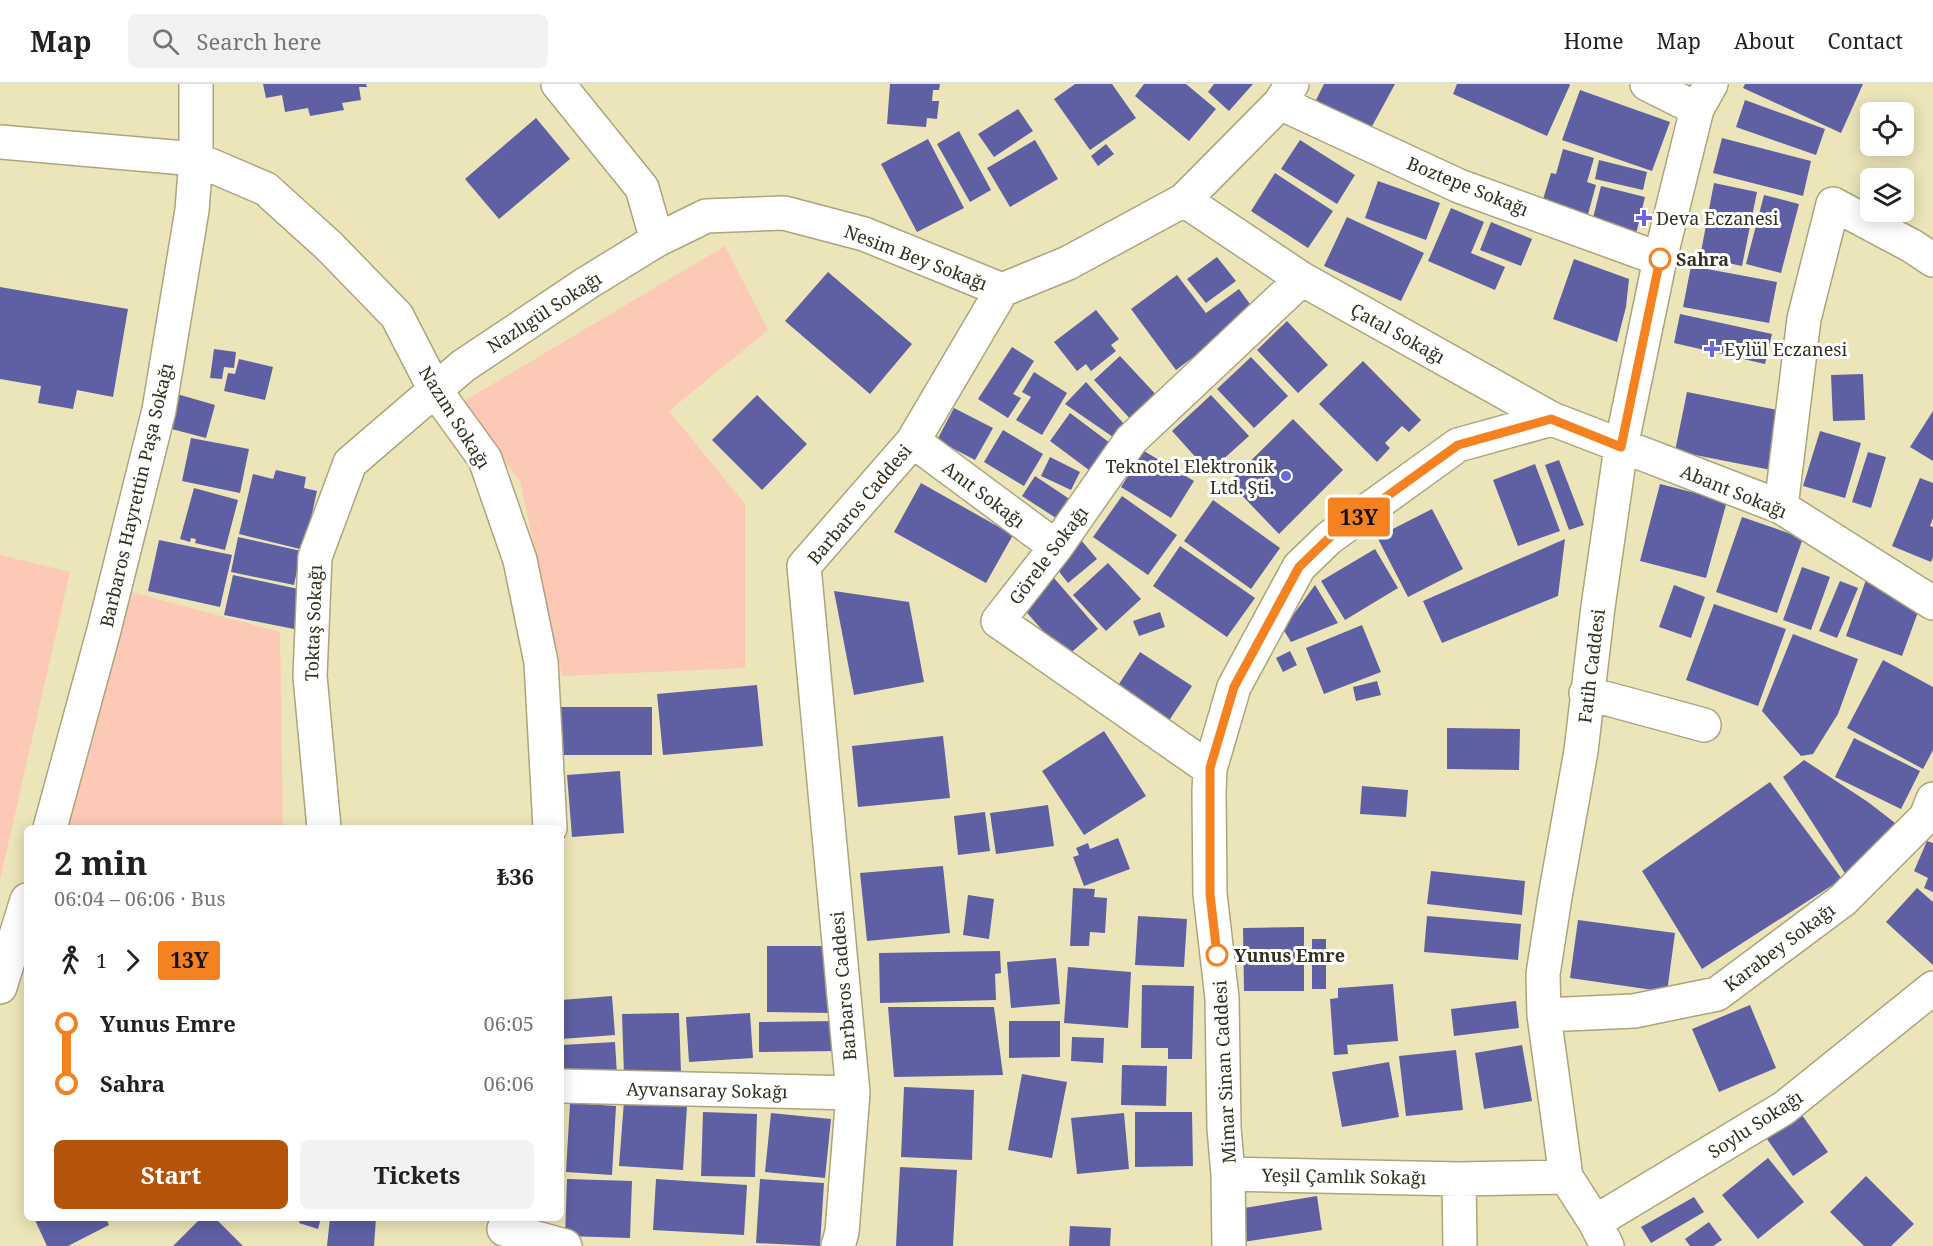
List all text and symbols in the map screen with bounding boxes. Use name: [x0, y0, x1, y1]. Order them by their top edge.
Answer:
search box: [128, 14, 548, 68]
text: Map: [30, 22, 92, 60]
icon: search: [149, 25, 182, 58]
text: Search here: [197, 26, 321, 56]
text: Home: [1564, 27, 1624, 55]
text: Map: [1657, 27, 1701, 55]
text: About: [1734, 27, 1795, 55]
text: Contact: [1828, 27, 1903, 55]
map controls: [1860, 102, 1914, 222]
button: locate: [1860, 102, 1914, 156]
street label: Boztepe Sokağı: [1404, 151, 1532, 221]
button: layers: [1860, 168, 1914, 222]
place label: Deva Eczanesi: [1656, 206, 1779, 230]
marker: Deva Eczanesi: [1637, 211, 1651, 225]
street label: Nesim Bey Sokağı: [841, 219, 991, 295]
place label: Sahra: [1676, 247, 1729, 271]
marker: Sahra: [1649, 248, 1671, 270]
street label: Nazlıgül Sokağı: [482, 266, 606, 358]
street label: Çatal Sokağı: [1347, 297, 1450, 369]
place label: Eylül Eczanesi: [1724, 337, 1847, 361]
marker: Eylül Eczanesi: [1705, 342, 1719, 356]
street label: Barbaros Hayrettin Paşa Sokağı: [94, 360, 178, 629]
street label: Nazım Sokağı: [414, 361, 496, 473]
street label: Barbaros Caddesi: [802, 439, 917, 569]
place label: Teknotel Elektronik Ltd. Şti.: [1105, 454, 1274, 499]
street label: Anıt Sokağı: [938, 455, 1030, 533]
street label: Abant Sokağı: [1677, 459, 1791, 523]
marker: Teknotel Elektronik Ltd. Şti.: [1279, 469, 1293, 483]
line badge: 13Y: [1324, 498, 1394, 536]
street label: Görele Sokağı: [1003, 501, 1093, 609]
text: 13Y: [1340, 503, 1378, 531]
street label: Toktaş Sokağı: [299, 564, 327, 682]
street label: Fatih Caddesi: [1572, 607, 1610, 725]
text: 2 min: [54, 840, 147, 885]
text: ₺36: [497, 861, 534, 891]
text: 06:04 – 06:06 · Bus: [54, 885, 225, 912]
street label: Karabey Sokağı: [1719, 897, 1839, 997]
street label: Barbaros Caddesi: [824, 910, 861, 1062]
place label: Yunus Emre: [1234, 943, 1345, 967]
icon: walk: [54, 944, 87, 977]
icon: forward: [116, 944, 149, 977]
marker: Yunus Emre: [1206, 944, 1228, 966]
text: 13Y: [170, 946, 208, 974]
text: 1: [96, 947, 107, 974]
street label: Mimar Sinan Caddesi: [1207, 980, 1241, 1164]
text: Yunus Emre: [100, 1008, 236, 1038]
text: 06:05: [484, 1010, 534, 1037]
text: Sahra: [100, 1068, 165, 1098]
text: 06:06: [484, 1070, 534, 1097]
street label: Ayvansaray Sokağı: [626, 1077, 788, 1103]
street label: Soylu Sokağı: [1703, 1084, 1807, 1163]
button: Start: [54, 1140, 288, 1209]
button: Tickets: [300, 1140, 534, 1209]
street label: Yeşil Çamlık Sokağı: [1260, 1163, 1427, 1189]

